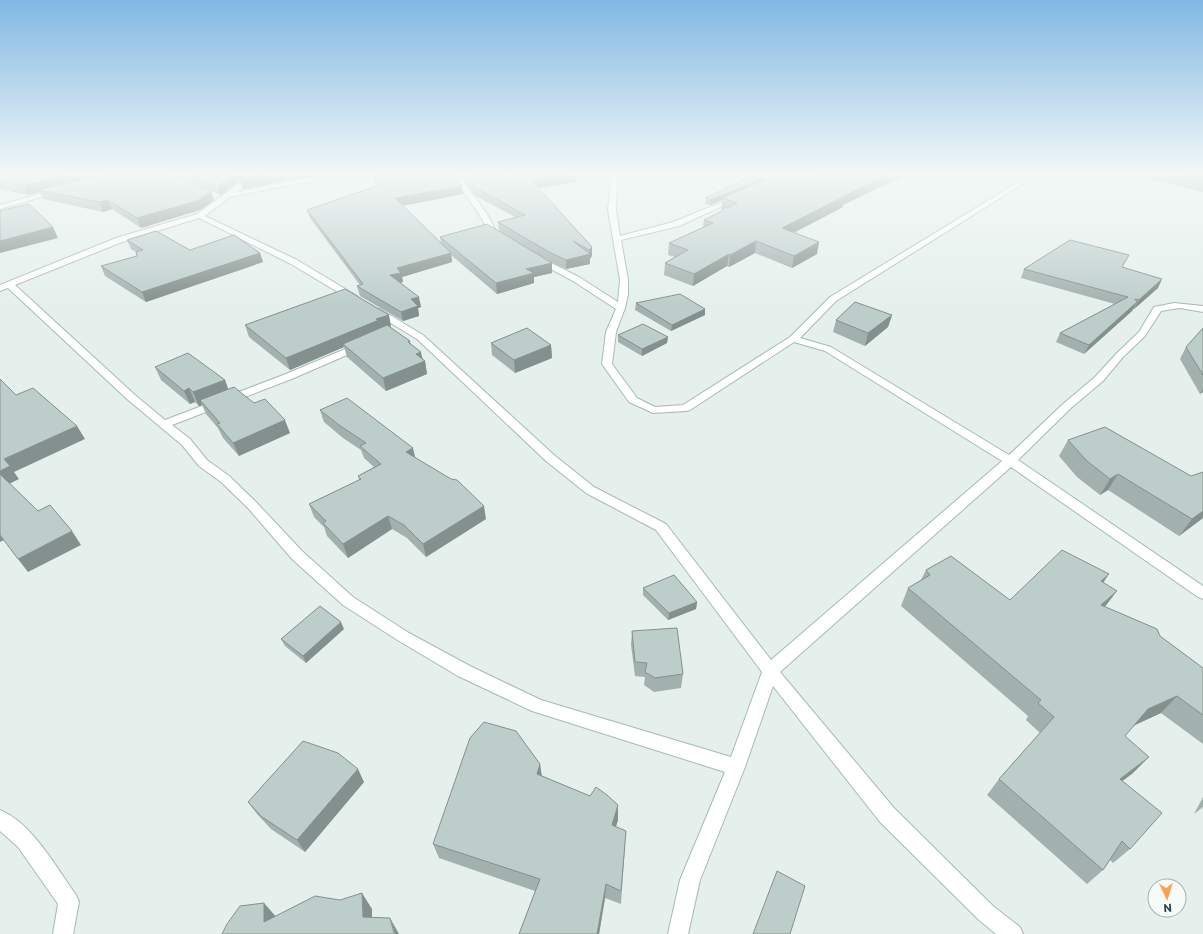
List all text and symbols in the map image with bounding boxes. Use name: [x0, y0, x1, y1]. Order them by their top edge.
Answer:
north arrow: [1147, 878, 1187, 918]
text: N: [1163, 902, 1172, 915]

